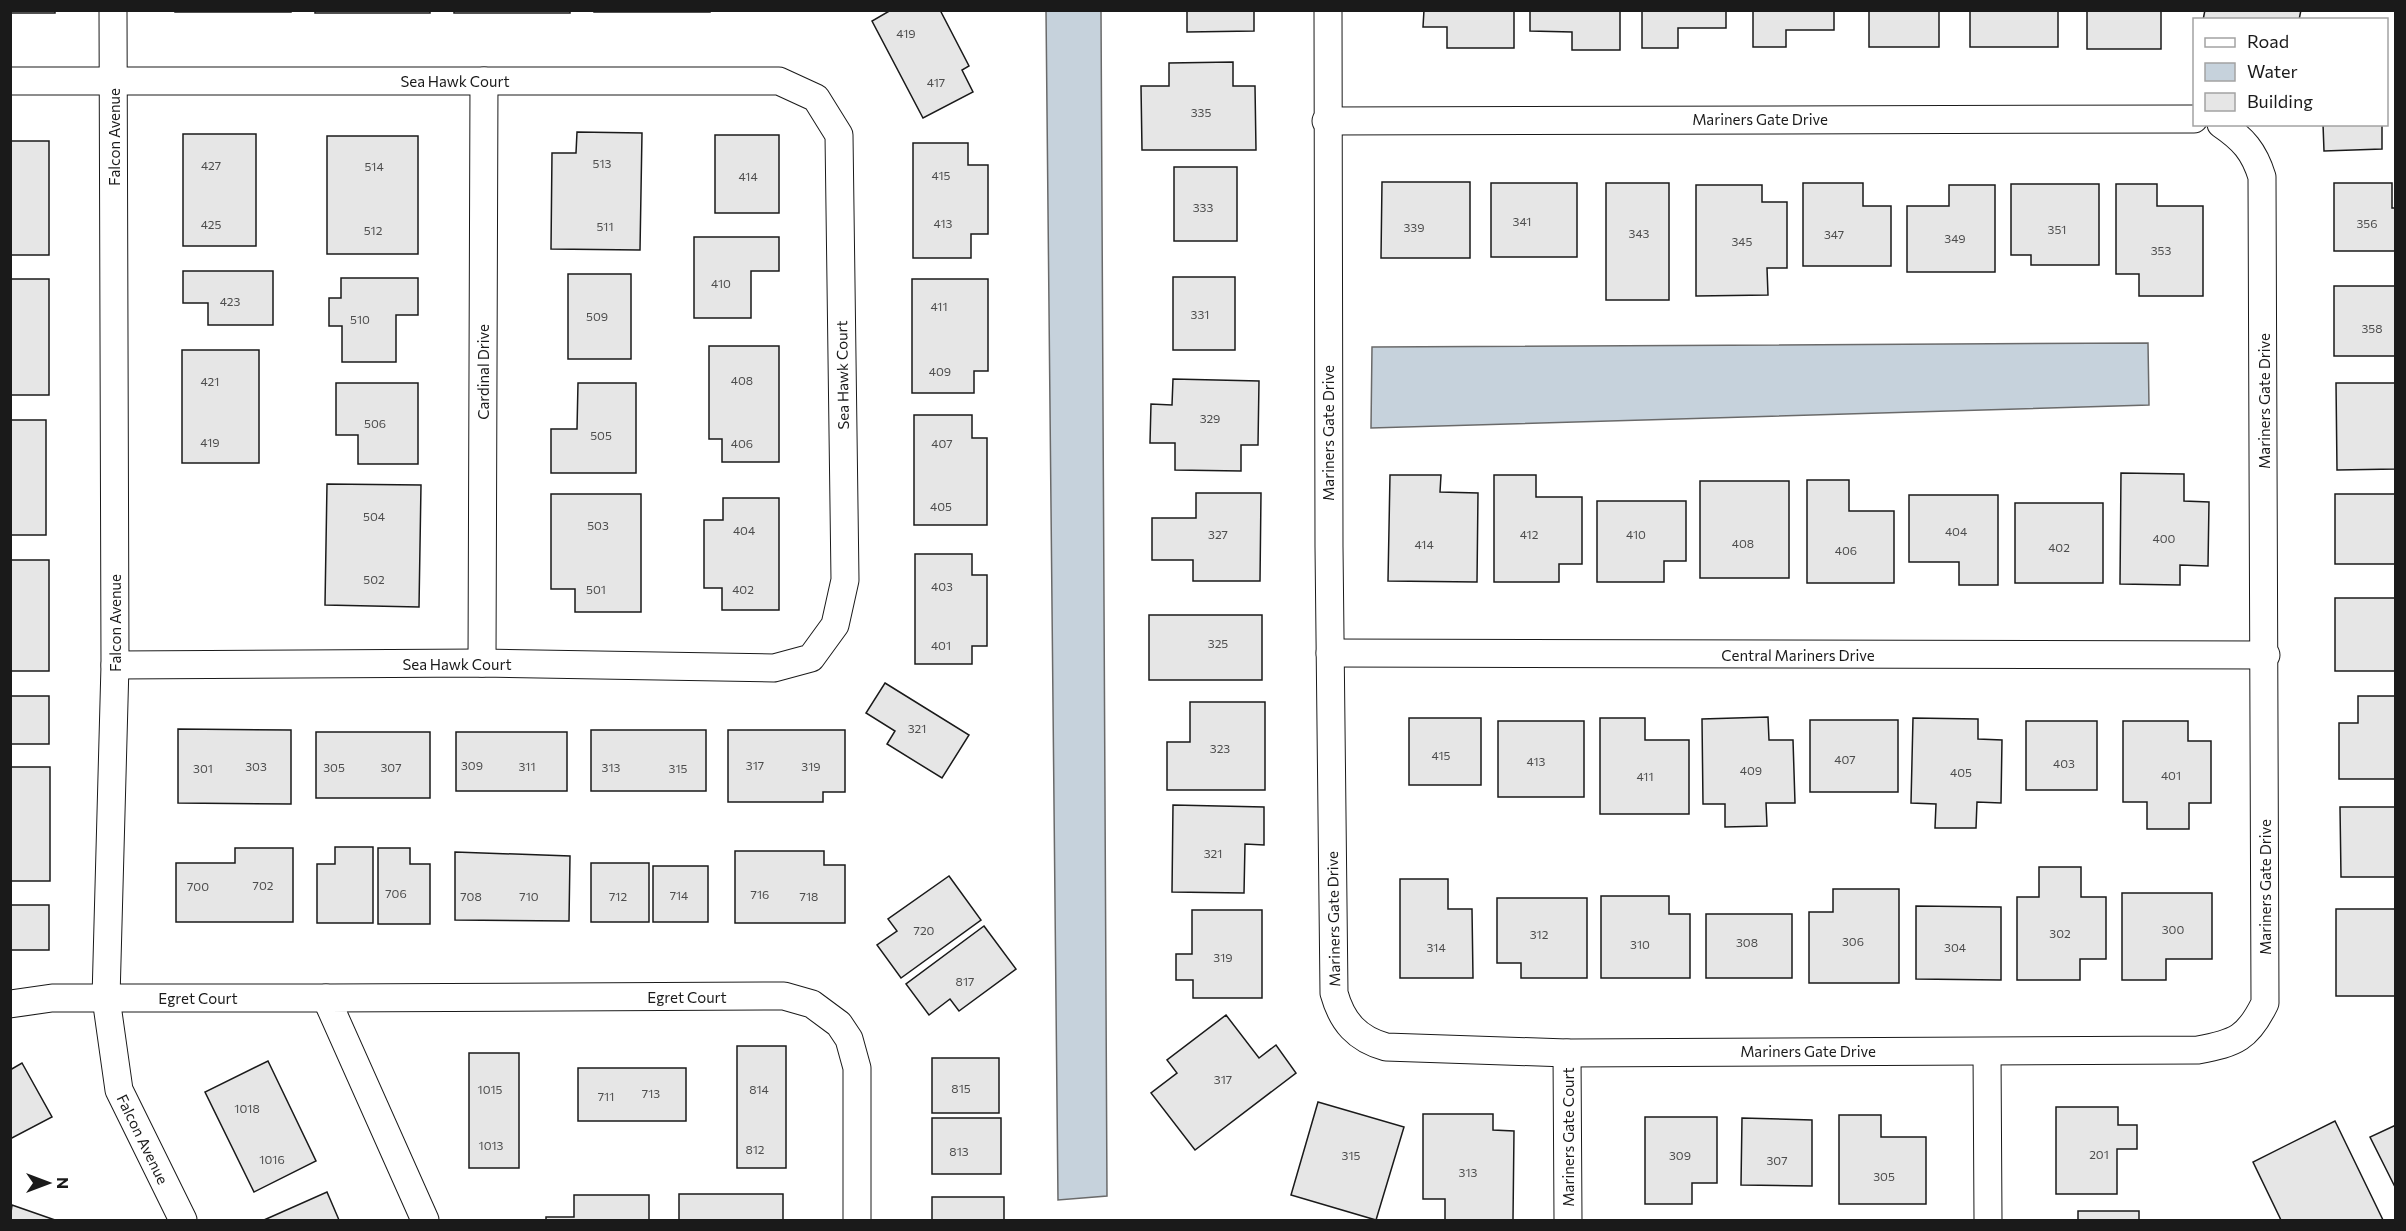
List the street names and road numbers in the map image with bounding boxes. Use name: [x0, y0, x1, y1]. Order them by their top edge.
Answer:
street label: Sea Hawk Court: [400, 72, 510, 90]
street label: Falcon Avenue: [105, 88, 123, 186]
street label: Mariners Gate Drive: [1692, 110, 1828, 128]
street label: Sea Hawk Court: [832, 320, 852, 430]
street label: Cardinal Drive: [474, 324, 492, 420]
street label: Mariners Gate Drive: [2255, 333, 2273, 469]
street label: Mariners Gate Drive: [1319, 365, 1337, 501]
street label: Falcon Avenue: [106, 574, 124, 672]
street label: Central Mariners Drive: [1721, 646, 1875, 664]
street label: Sea Hawk Court: [402, 655, 512, 673]
street label: Mariners Gate Drive: [2256, 819, 2274, 955]
street label: Mariners Gate Drive: [1323, 851, 1343, 987]
street label: Egret Court: [647, 988, 727, 1006]
street label: Egret Court: [158, 989, 238, 1007]
street label: Mariners Gate Drive: [1740, 1042, 1876, 1060]
street label: Mariners Gate Court: [1559, 1067, 1577, 1207]
street label: Falcon Avenue: [113, 1091, 173, 1187]

